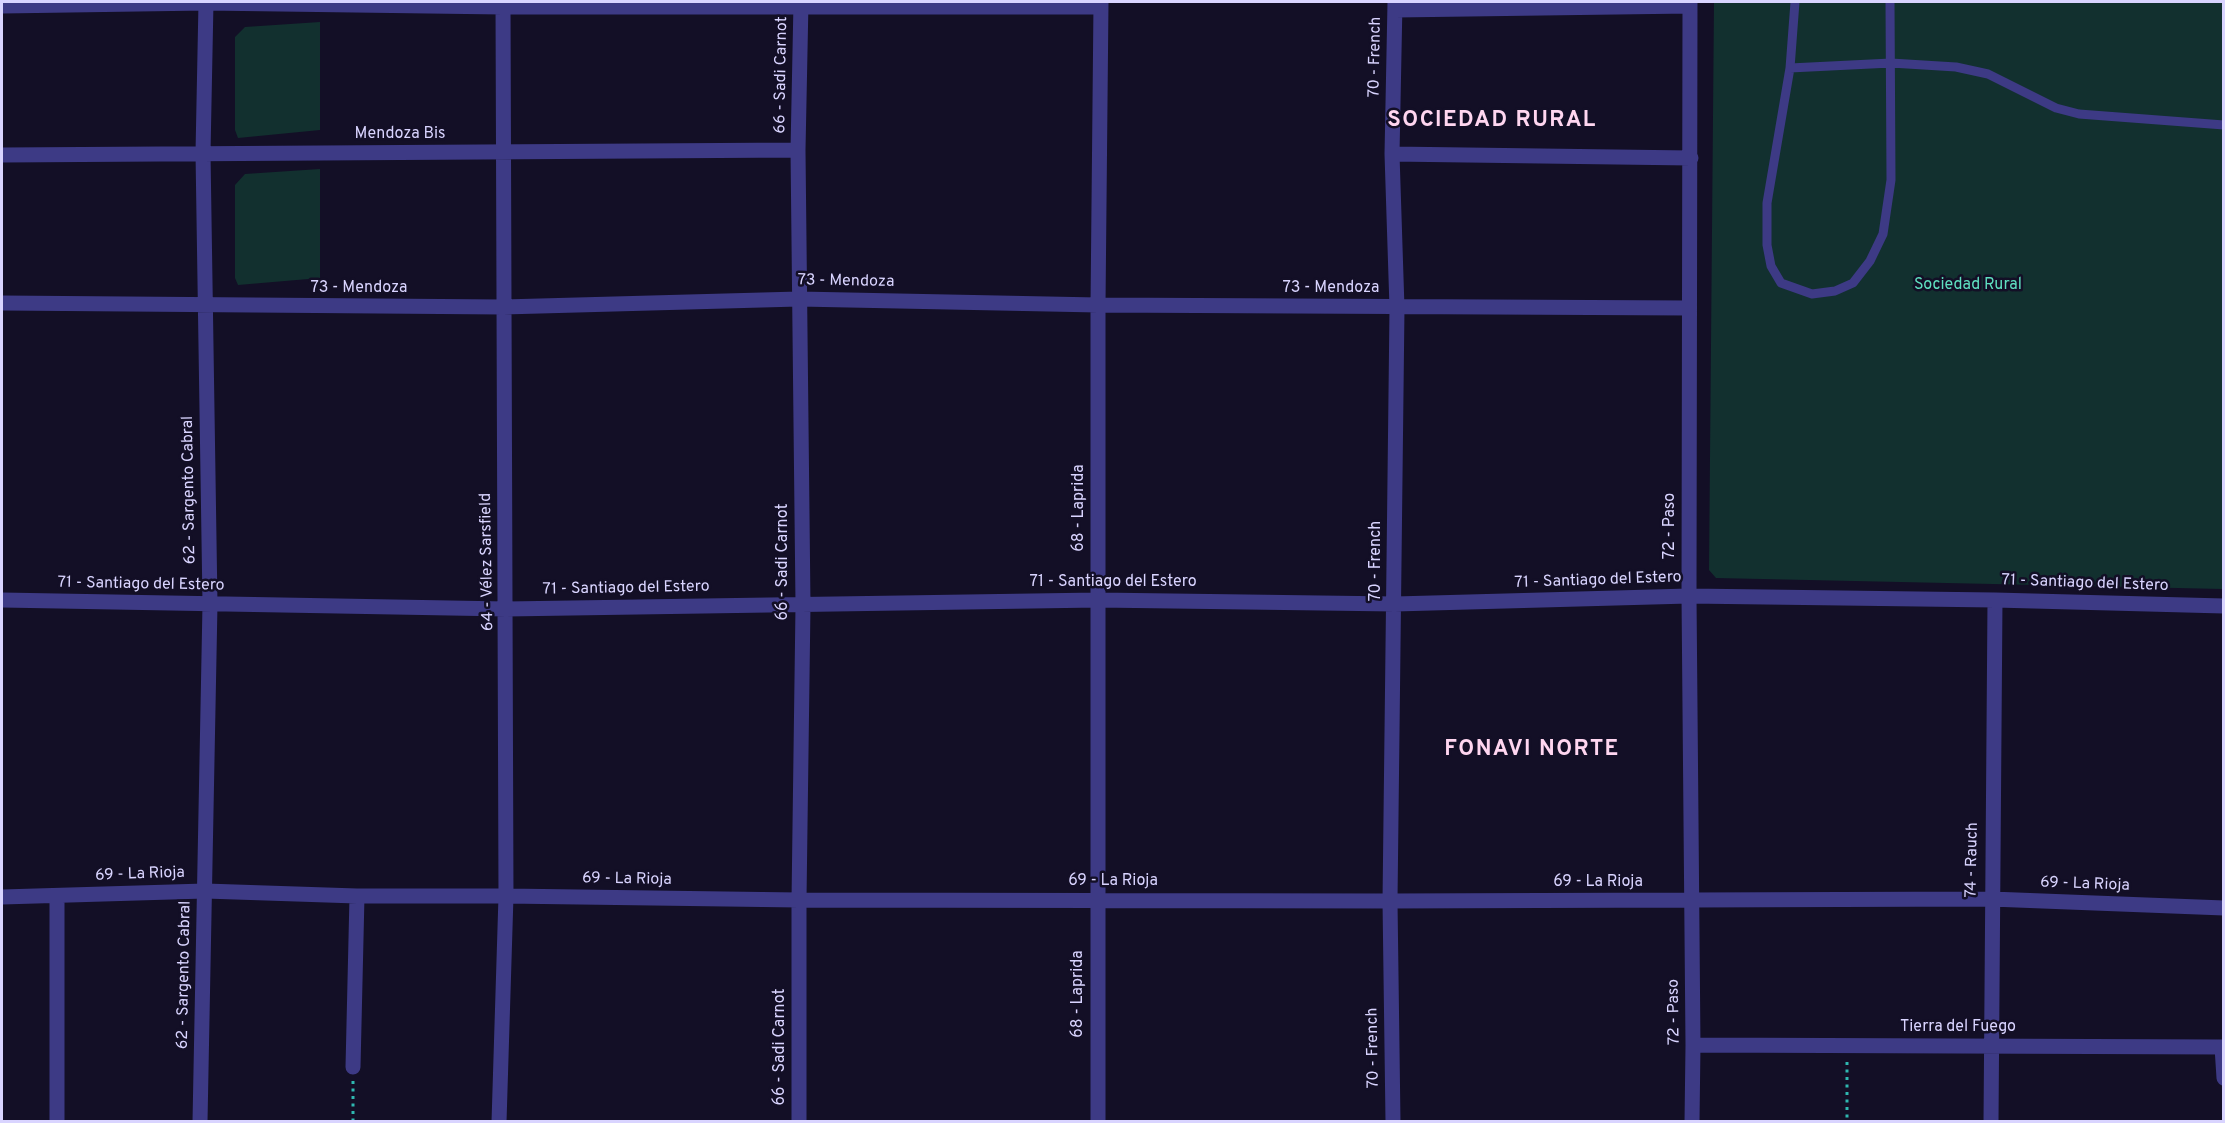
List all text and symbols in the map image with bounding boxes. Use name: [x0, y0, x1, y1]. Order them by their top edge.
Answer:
street label: 66 - Sadi Carnot: [771, 16, 793, 134]
street label: 70 - French: [1366, 16, 1386, 98]
district label: SOCIEDAD RURAL: [1387, 109, 1597, 135]
street label: Mendoza Bis: [355, 125, 445, 145]
street label: 73 - Mendoza: [797, 272, 895, 292]
park label: Sociedad Rural: [1914, 276, 2022, 296]
street label: 73 - Mendoza: [311, 279, 407, 299]
street label: 73 - Mendoza: [1283, 279, 1379, 299]
street label: 62 - Sargento Cabral: [179, 416, 201, 564]
street label: 68 - Laprida: [1070, 464, 1090, 552]
street label: 64 - Vélez Sarsfield: [477, 493, 499, 631]
street label: 72 - Paso: [1661, 493, 1681, 559]
street label: 66 - Sadi Carnot: [774, 503, 794, 621]
street label: 70 - French: [1367, 521, 1387, 601]
street label: 71 - Santiago del Estero: [1514, 568, 1682, 594]
street label: 71 - Santiago del Estero: [2001, 571, 2169, 597]
street label: 71 - Santiago del Estero: [1029, 573, 1197, 593]
street label: 71 - Santiago del Estero: [57, 574, 225, 596]
street label: 71 - Santiago del Estero: [542, 578, 710, 600]
district label: FONAVI NORTE: [1444, 738, 1620, 764]
street label: 74 - Rauch: [1963, 822, 1983, 898]
street label: 69 - La Rioja: [95, 864, 185, 886]
street label: 69 - La Rioja: [582, 870, 672, 890]
street label: 69 - La Rioja: [1068, 872, 1158, 892]
street label: 69 - La Rioja: [1553, 873, 1643, 893]
street label: 69 - La Rioja: [2040, 874, 2130, 896]
street label: 62 - Sargento Cabral: [174, 901, 196, 1049]
street label: 68 - Laprida: [1069, 950, 1089, 1038]
street label: 72 - Paso: [1665, 979, 1685, 1045]
street label: 66 - Sadi Carnot: [771, 988, 791, 1106]
street label: 70 - French: [1364, 1007, 1384, 1089]
street label: Tierra del Fuego: [1900, 1018, 2016, 1038]

